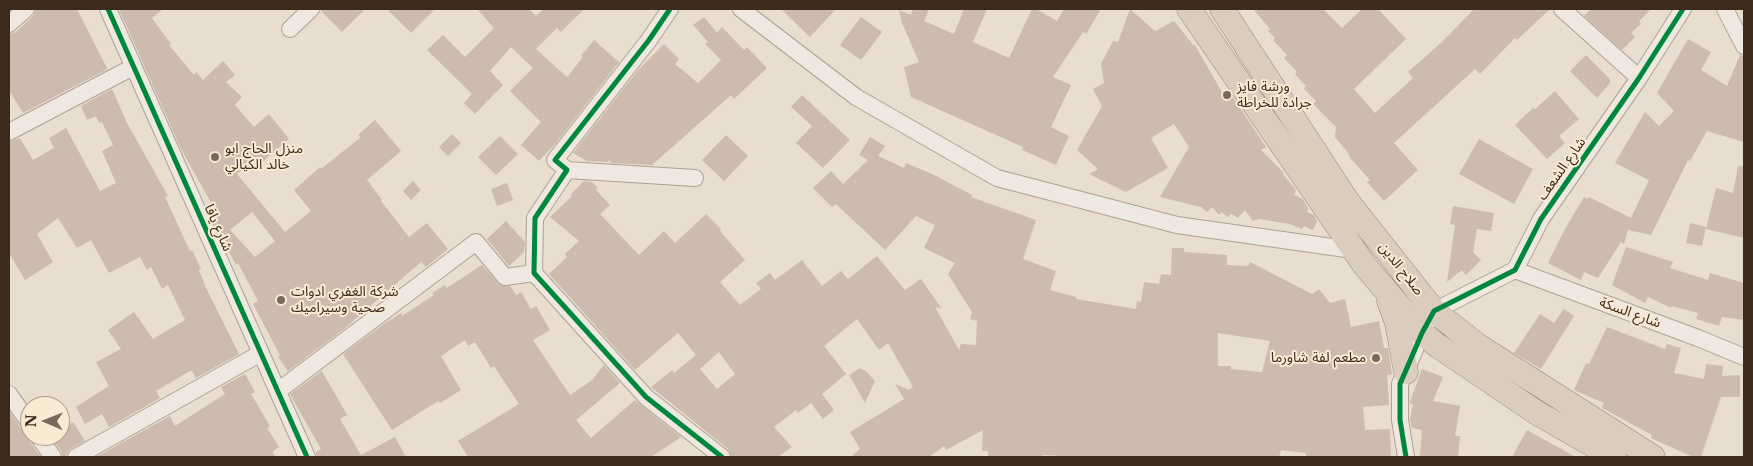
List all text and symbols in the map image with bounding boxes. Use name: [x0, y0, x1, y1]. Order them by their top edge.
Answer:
place label: ورشة فايز جرادة للخراطة: [1237, 79, 1312, 111]
marker: ورشة فايز جرادة للخراطة: [1221, 89, 1233, 101]
street label: شارع الشعف: [1534, 134, 1590, 204]
place label: منزل الحاج ابو خالد الكيالي: [225, 141, 303, 174]
marker: منزل الحاج ابو خالد الكيالي: [209, 151, 221, 163]
street label: شارع يافا: [200, 202, 236, 254]
street label: صلاح الدين: [1375, 239, 1427, 299]
place label: شركة الغفري ادوات صحية وسيراميك: [291, 284, 398, 316]
marker: شركة الغفري ادوات صحية وسيراميك: [275, 294, 287, 306]
street label: شارع السكة: [1597, 294, 1663, 332]
place label: مطعم لفة شاورما: [1271, 350, 1366, 366]
marker: مطعم لفة شاورما: [1370, 352, 1382, 364]
north arrow: [20, 396, 70, 446]
text: N: [22, 414, 40, 428]

